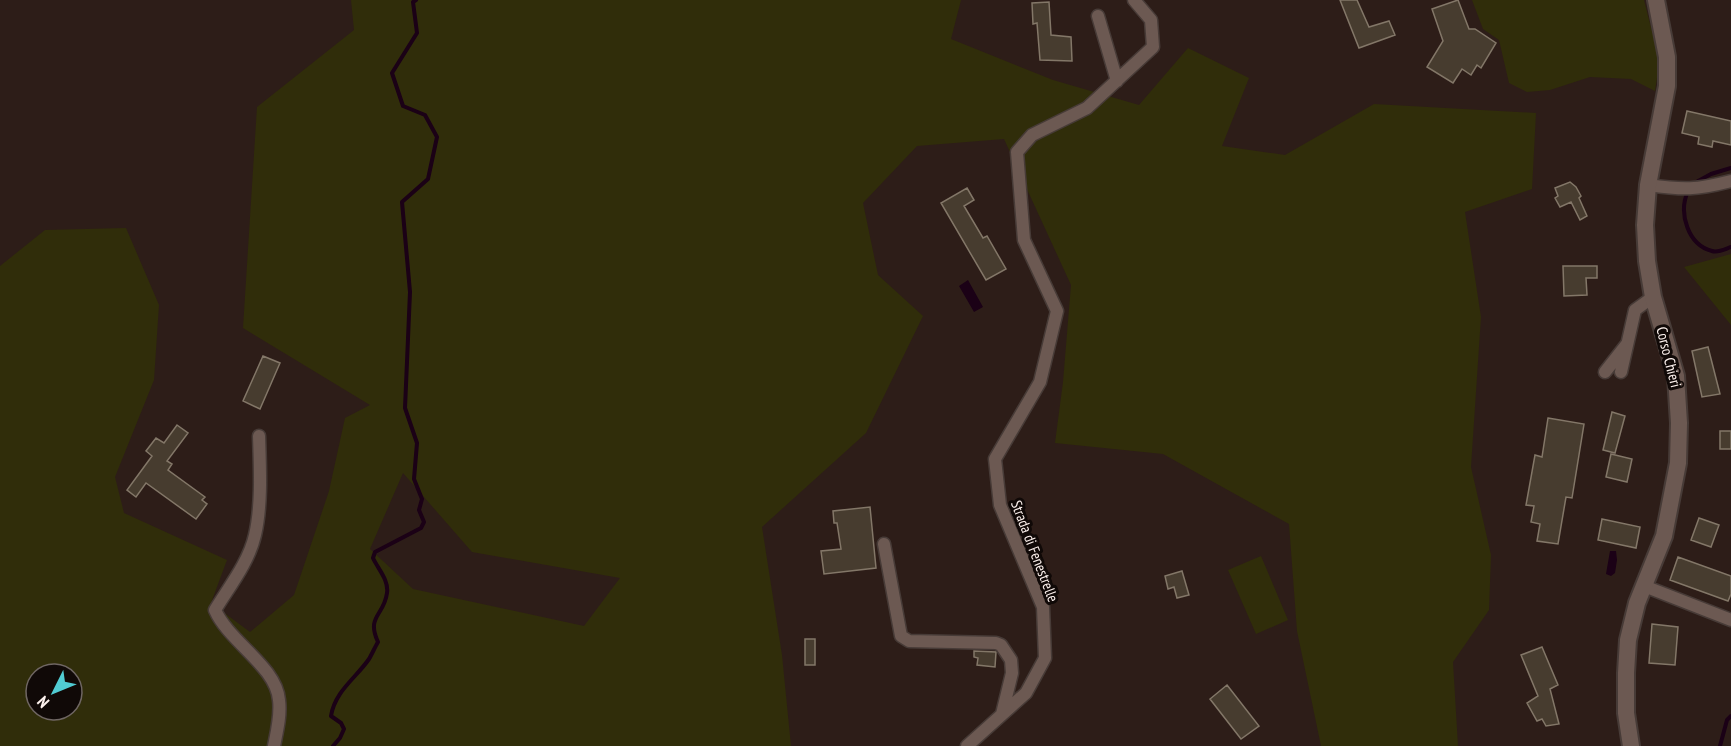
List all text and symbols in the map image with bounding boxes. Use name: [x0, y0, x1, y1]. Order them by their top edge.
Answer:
street label: Corso Chieri: [1652, 325, 1686, 389]
street label: Strada di Fenestrelle: [1007, 498, 1063, 604]
north arrow: [24, 662, 84, 722]
text: N: [33, 692, 53, 712]

